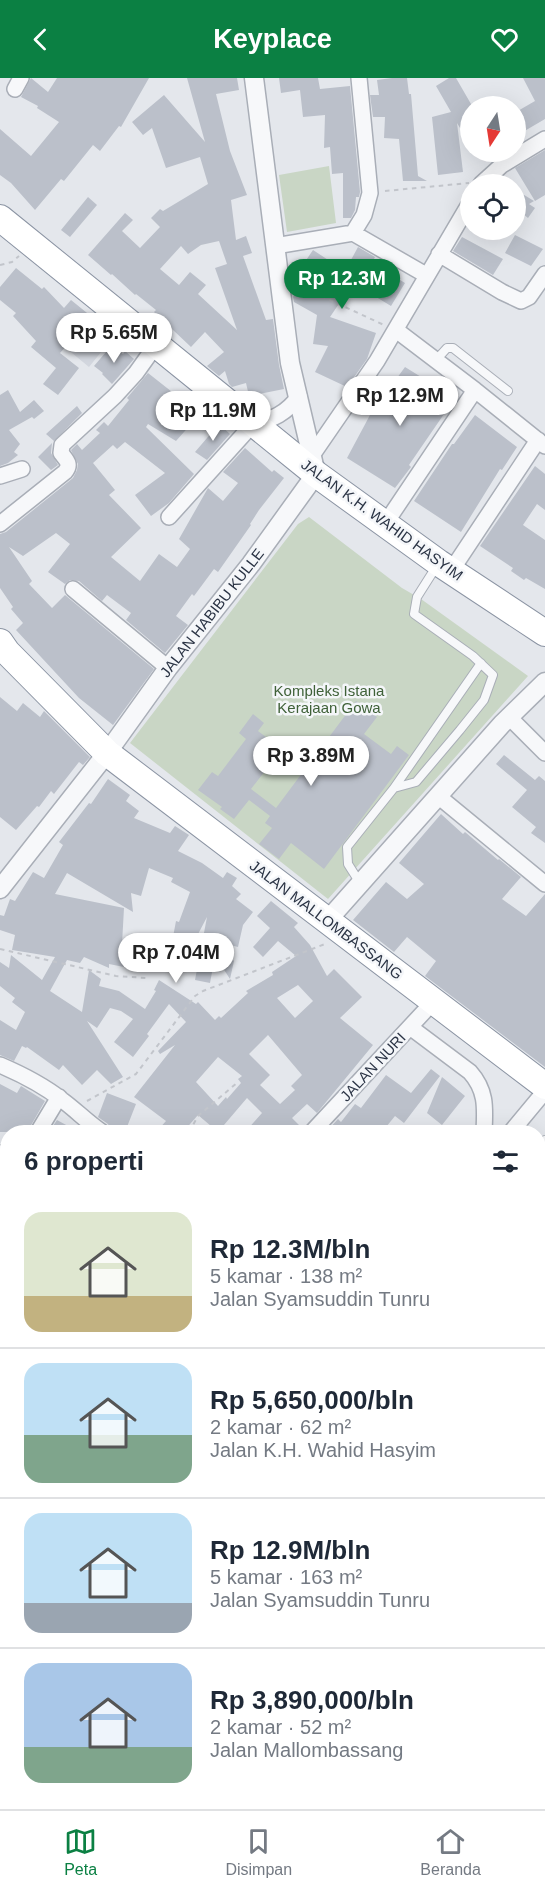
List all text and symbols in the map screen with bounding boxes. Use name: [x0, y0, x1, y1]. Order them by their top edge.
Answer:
icon: back: [24, 23, 57, 56]
icon: heart: [488, 23, 521, 56]
text: Keyplace: [213, 24, 332, 54]
north arrow: [460, 96, 526, 162]
map controls: [460, 96, 526, 240]
button: locate: [460, 174, 526, 240]
pin: Rp 12.3M: [280, 259, 404, 310]
text: Rp 12.3M: [298, 267, 386, 289]
pin: Rp 5.65M: [52, 313, 176, 364]
text: Rp 5.65M: [70, 321, 158, 343]
pin: Rp 12.9M: [338, 376, 462, 427]
text: Rp 12.9M: [356, 384, 444, 406]
pin: Rp 11.9M: [151, 391, 275, 442]
text: Rp 11.9M: [170, 399, 256, 421]
street label: JALAN K.H. WAHID HASYIM: [298, 455, 466, 584]
street label: JALAN HABIBU KULLE: [156, 545, 267, 680]
park label: Kompleks Istana Kerajaan Gowa: [274, 682, 385, 716]
pin: Rp 3.89M: [249, 736, 373, 787]
text: Rp 3.89M: [267, 744, 355, 766]
street label: JALAN MALLOMBASSANG: [247, 857, 406, 983]
pin: Rp 7.04M: [114, 933, 238, 984]
text: Rp 7.04M: [132, 941, 220, 963]
street label: JALAN NURI: [337, 1029, 409, 1104]
icon: filters: [489, 1145, 522, 1178]
text: 6 properti: [24, 1146, 144, 1176]
text: Rp 12.3M/bln: [210, 1234, 370, 1264]
icon: home: [72, 1236, 144, 1308]
text: 5 kamar · 138 m²: [210, 1265, 362, 1287]
text: Jalan Syamsuddin Tunru: [210, 1288, 430, 1310]
text: Rp 5,650,000/bln: [210, 1385, 414, 1415]
icon: home: [72, 1387, 144, 1459]
text: 2 kamar · 62 m²: [210, 1416, 351, 1438]
text: Jalan K.H. Wahid Hasyim: [210, 1439, 436, 1461]
text: Rp 12.9M/bln: [210, 1535, 370, 1565]
icon: home: [72, 1537, 144, 1609]
text: 5 kamar · 163 m²: [210, 1566, 362, 1588]
text: Jalan Syamsuddin Tunru: [210, 1589, 430, 1611]
text: Rp 3,890,000/bln: [210, 1685, 414, 1715]
icon: home: [72, 1687, 144, 1759]
text: 2 kamar · 52 m²: [210, 1716, 351, 1738]
text: Jalan Mallombassang: [210, 1739, 403, 1761]
tab: Peta: [64, 1825, 97, 1879]
tab: Disimpan: [225, 1825, 292, 1879]
tab: Beranda: [420, 1825, 481, 1879]

